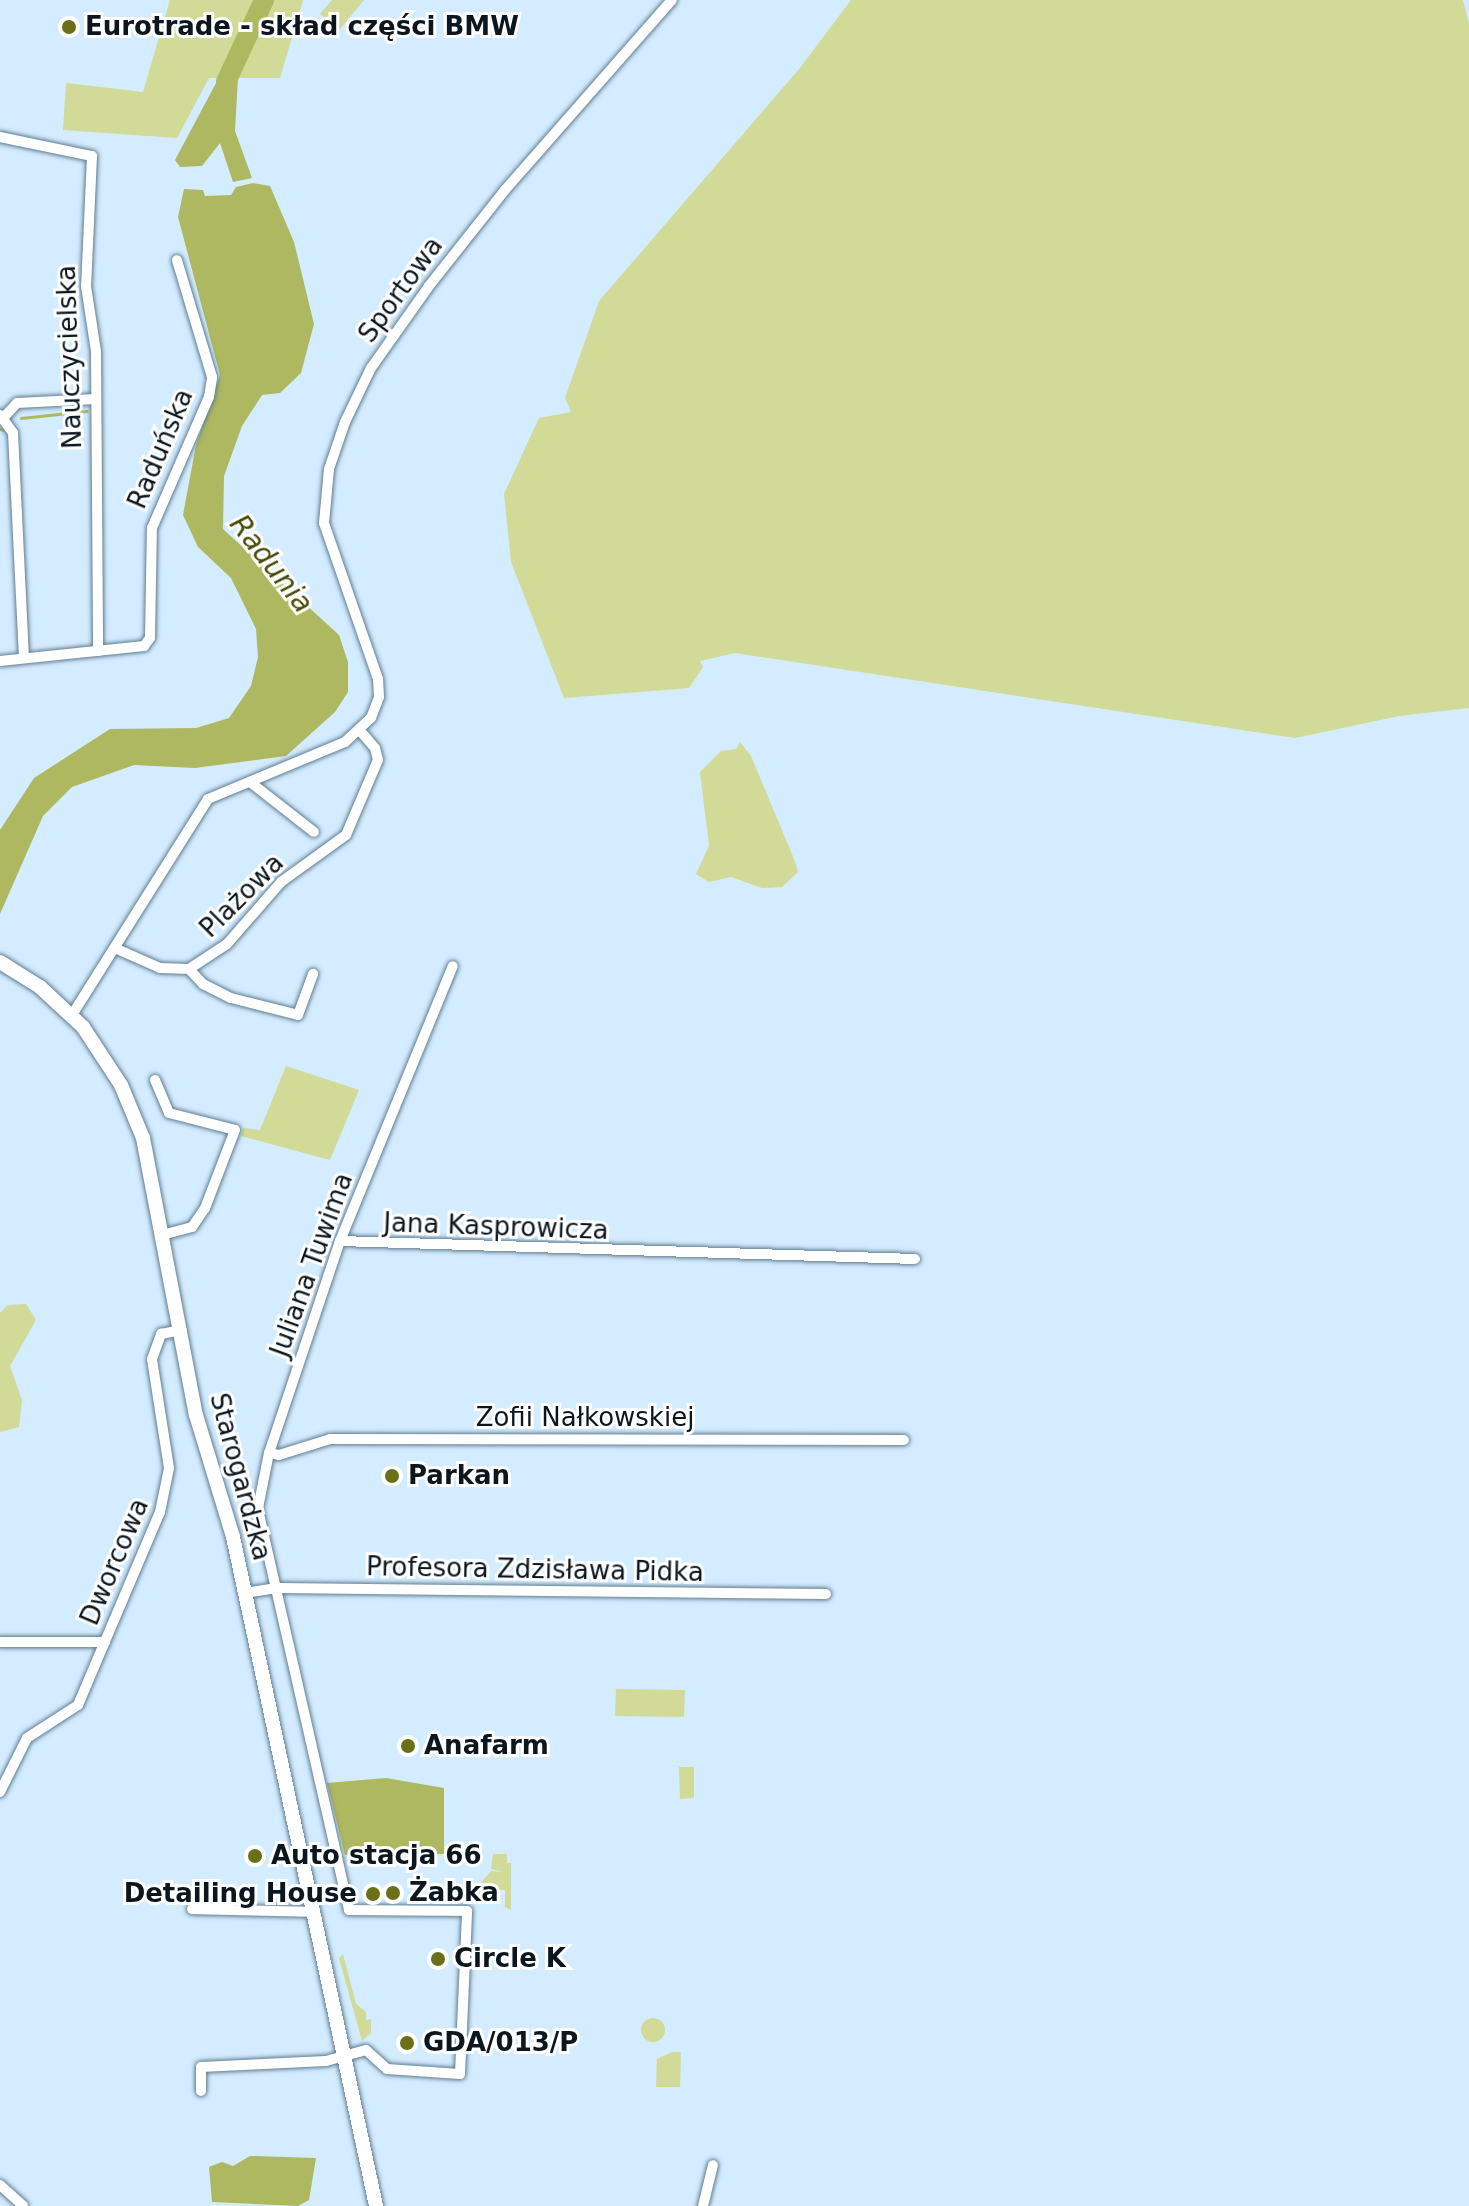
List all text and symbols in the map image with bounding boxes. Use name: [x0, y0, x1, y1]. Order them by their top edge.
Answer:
place label: Eurotrade - skład części BMW: [85, 11, 519, 43]
marker: Eurotrade - skład części BMW: [60, 18, 78, 36]
street label: Sportowa: [352, 231, 450, 349]
street label: Nauczycielska: [51, 265, 89, 449]
street label: Raduńska: [122, 384, 200, 514]
water label: Radunia: [222, 508, 320, 620]
street label: Plażowa: [194, 848, 290, 944]
street label: Juliana Tuwima: [264, 1169, 360, 1361]
street label: Jana Kasprowicza: [383, 1207, 609, 1247]
street label: Starogardzka: [203, 1390, 277, 1564]
street label: Zofii Nałkowskiej: [476, 1402, 694, 1434]
place label: Parkan: [408, 1460, 510, 1492]
marker: Parkan: [383, 1467, 401, 1485]
street label: Dworcowa: [74, 1494, 156, 1630]
street label: Profesora Zdzisława Pidka: [366, 1551, 704, 1589]
place label: Anafarm: [424, 1730, 549, 1762]
marker: Anafarm: [399, 1737, 417, 1755]
place label: Auto stacja 66: [271, 1840, 482, 1872]
marker: Auto stacja 66: [246, 1847, 264, 1865]
place label: Żabka: [409, 1877, 499, 1909]
place label: Detailing House: [124, 1878, 357, 1910]
marker: Żabka: [384, 1884, 402, 1902]
marker: Detailing House: [364, 1885, 382, 1903]
place label: Circle K: [454, 1943, 566, 1975]
marker: Circle K: [429, 1950, 447, 1968]
place label: GDA/013/P: [423, 2027, 578, 2059]
marker: GDA/013/P: [398, 2034, 416, 2052]

